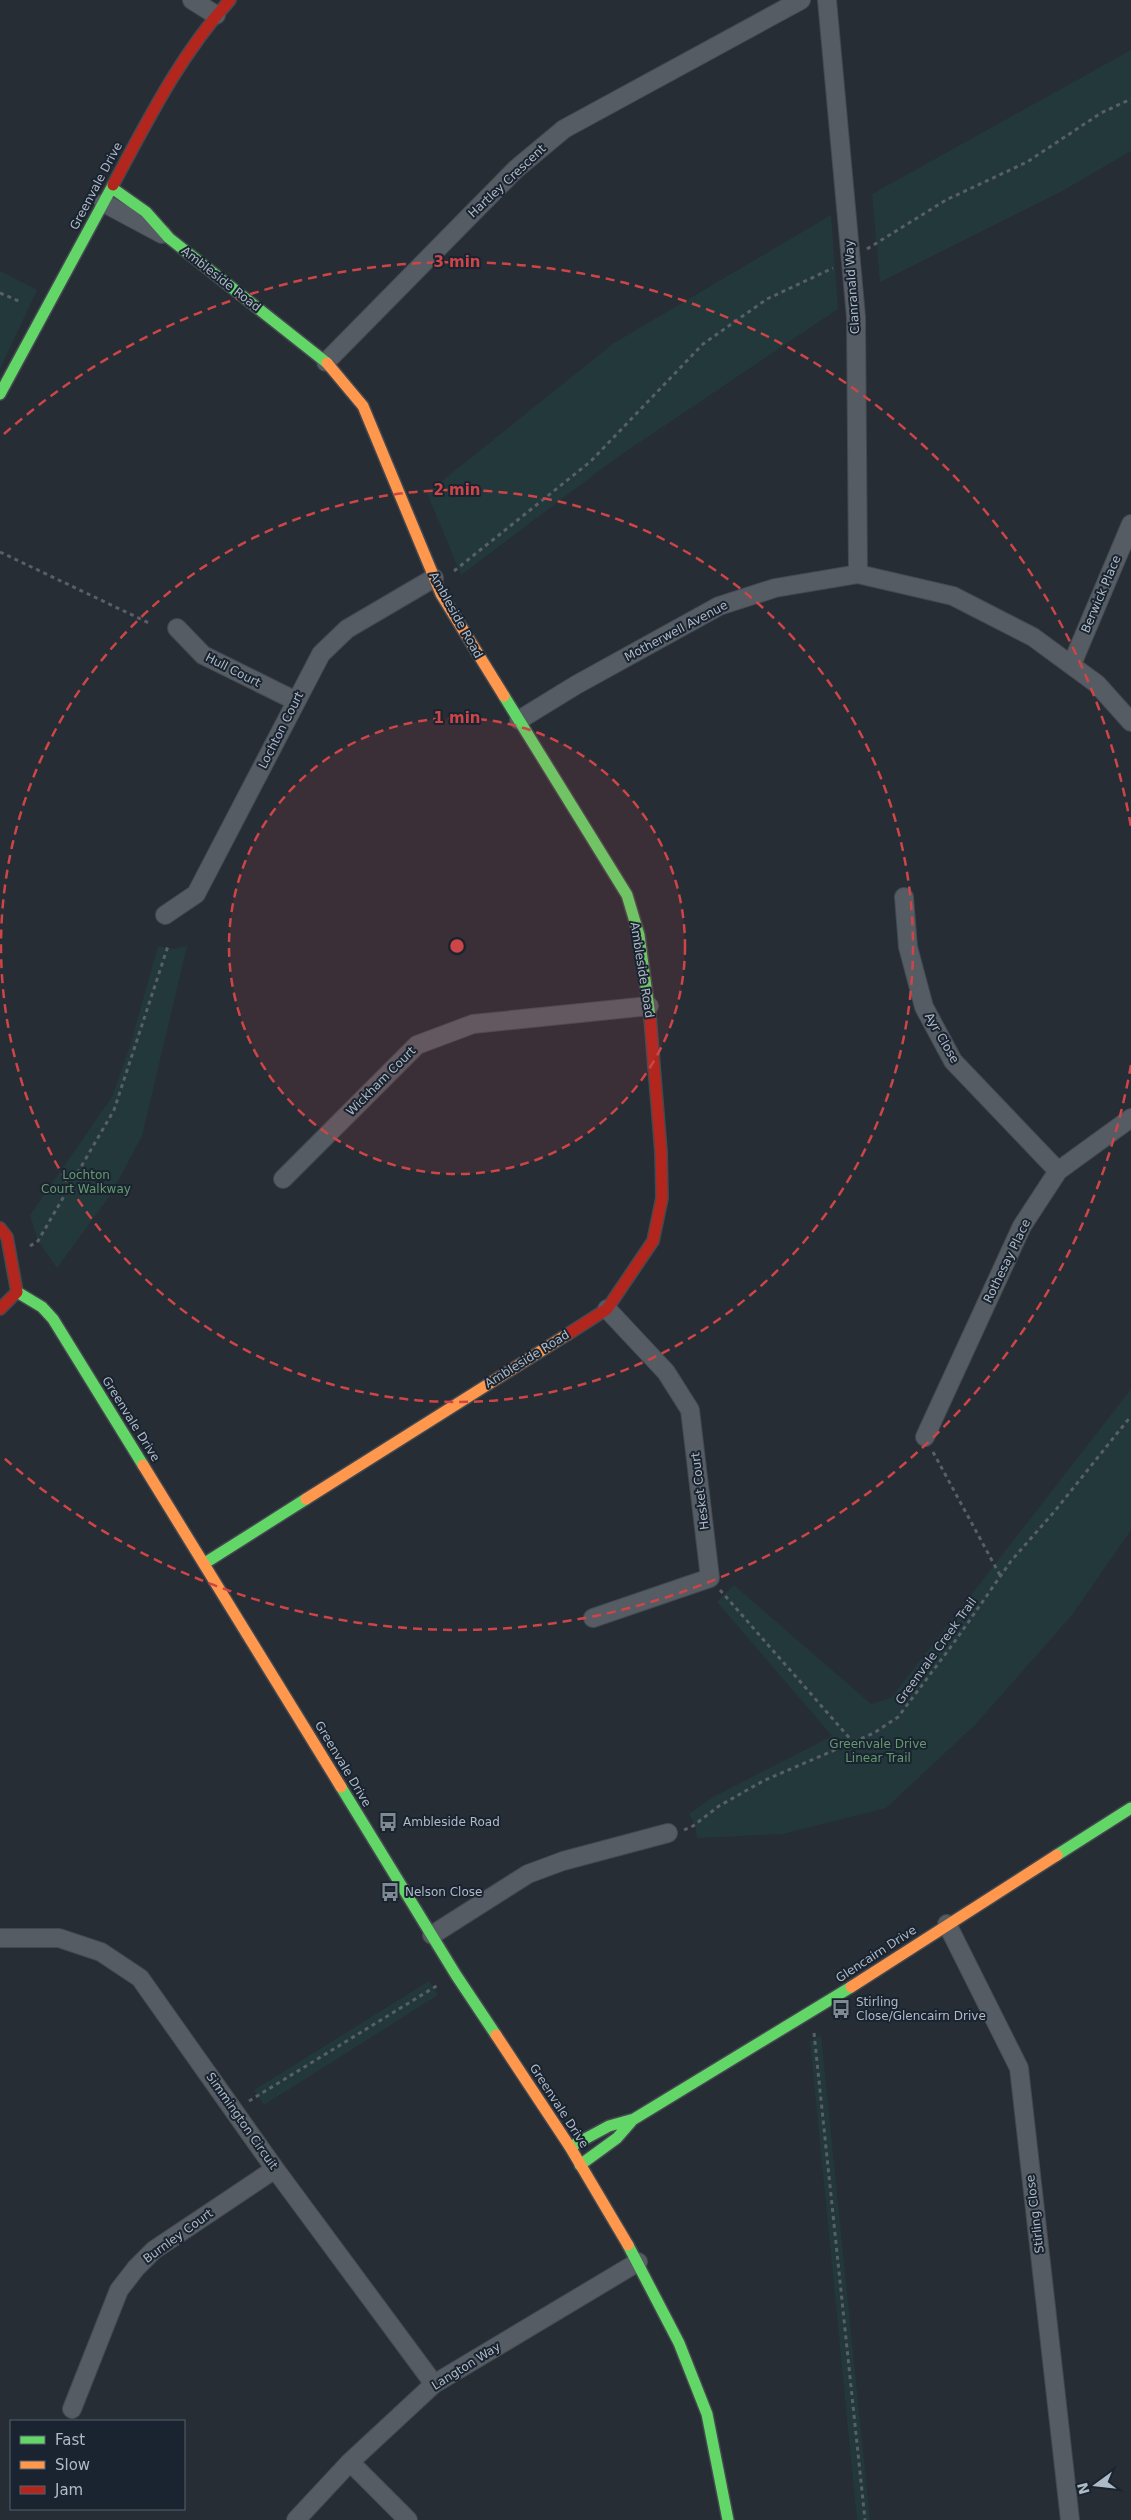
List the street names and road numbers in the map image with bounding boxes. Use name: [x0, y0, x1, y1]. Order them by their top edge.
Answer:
street label: Greenvale Drive: [67, 140, 125, 232]
street label: Hartley Crescent: [465, 141, 549, 220]
street label: Clanranald Way: [842, 240, 862, 334]
street label: Ambleside Road: [179, 244, 263, 314]
street label: Berwick Place: [1078, 553, 1124, 635]
street label: Ambleside Road: [426, 569, 486, 661]
street label: Motherwell Avenue: [622, 598, 730, 664]
street label: Hull Court: [203, 650, 263, 690]
street label: Lochton Court: [256, 689, 307, 771]
street label: Ambleside Road: [628, 921, 656, 1019]
street label: Ayr Close: [922, 1010, 962, 1066]
street label: Wickham Court: [344, 1043, 419, 1118]
street label: Rothesay Place: [981, 1217, 1033, 1305]
street label: Ambleside Road: [482, 1327, 572, 1391]
street label: Greenvale Drive: [99, 1374, 163, 1464]
street label: Hesket Court: [688, 1451, 712, 1531]
street label: Greenvale Creek Trail: [893, 1595, 979, 1707]
street label: Greenvale Drive: [312, 1719, 374, 1809]
street label: Glencairn Drive: [833, 1923, 919, 1985]
street label: Greenvale Drive: [527, 2061, 591, 2151]
street label: Simmington Circuit: [203, 2070, 281, 2172]
street label: Stirling Close: [1023, 2174, 1047, 2254]
street label: Burnley Court: [140, 2206, 216, 2266]
street label: Langton Way: [429, 2339, 503, 2393]

